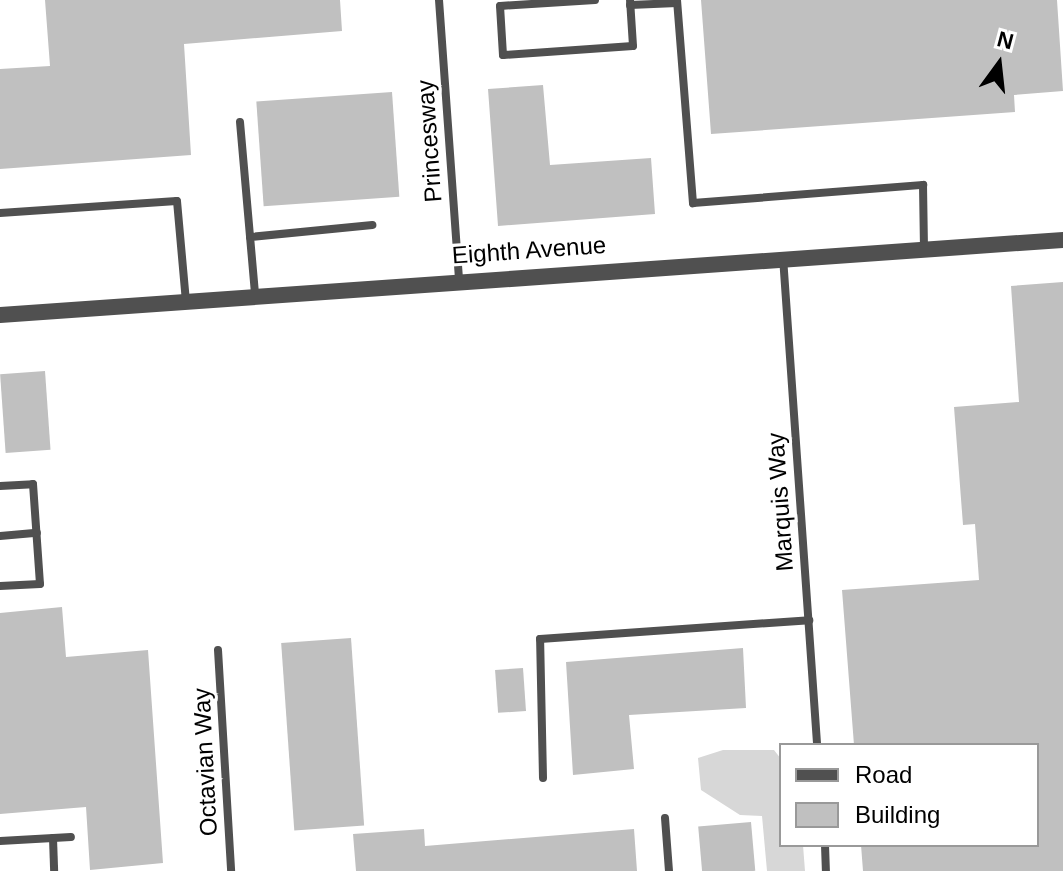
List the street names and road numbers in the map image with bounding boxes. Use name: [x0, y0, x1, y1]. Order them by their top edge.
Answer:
street label: Princesway: [410, 79, 448, 203]
street label: Eighth Avenue: [450, 230, 608, 270]
street label: Marquis Way: [761, 432, 799, 572]
street label: Octavian Way: [187, 687, 223, 837]

